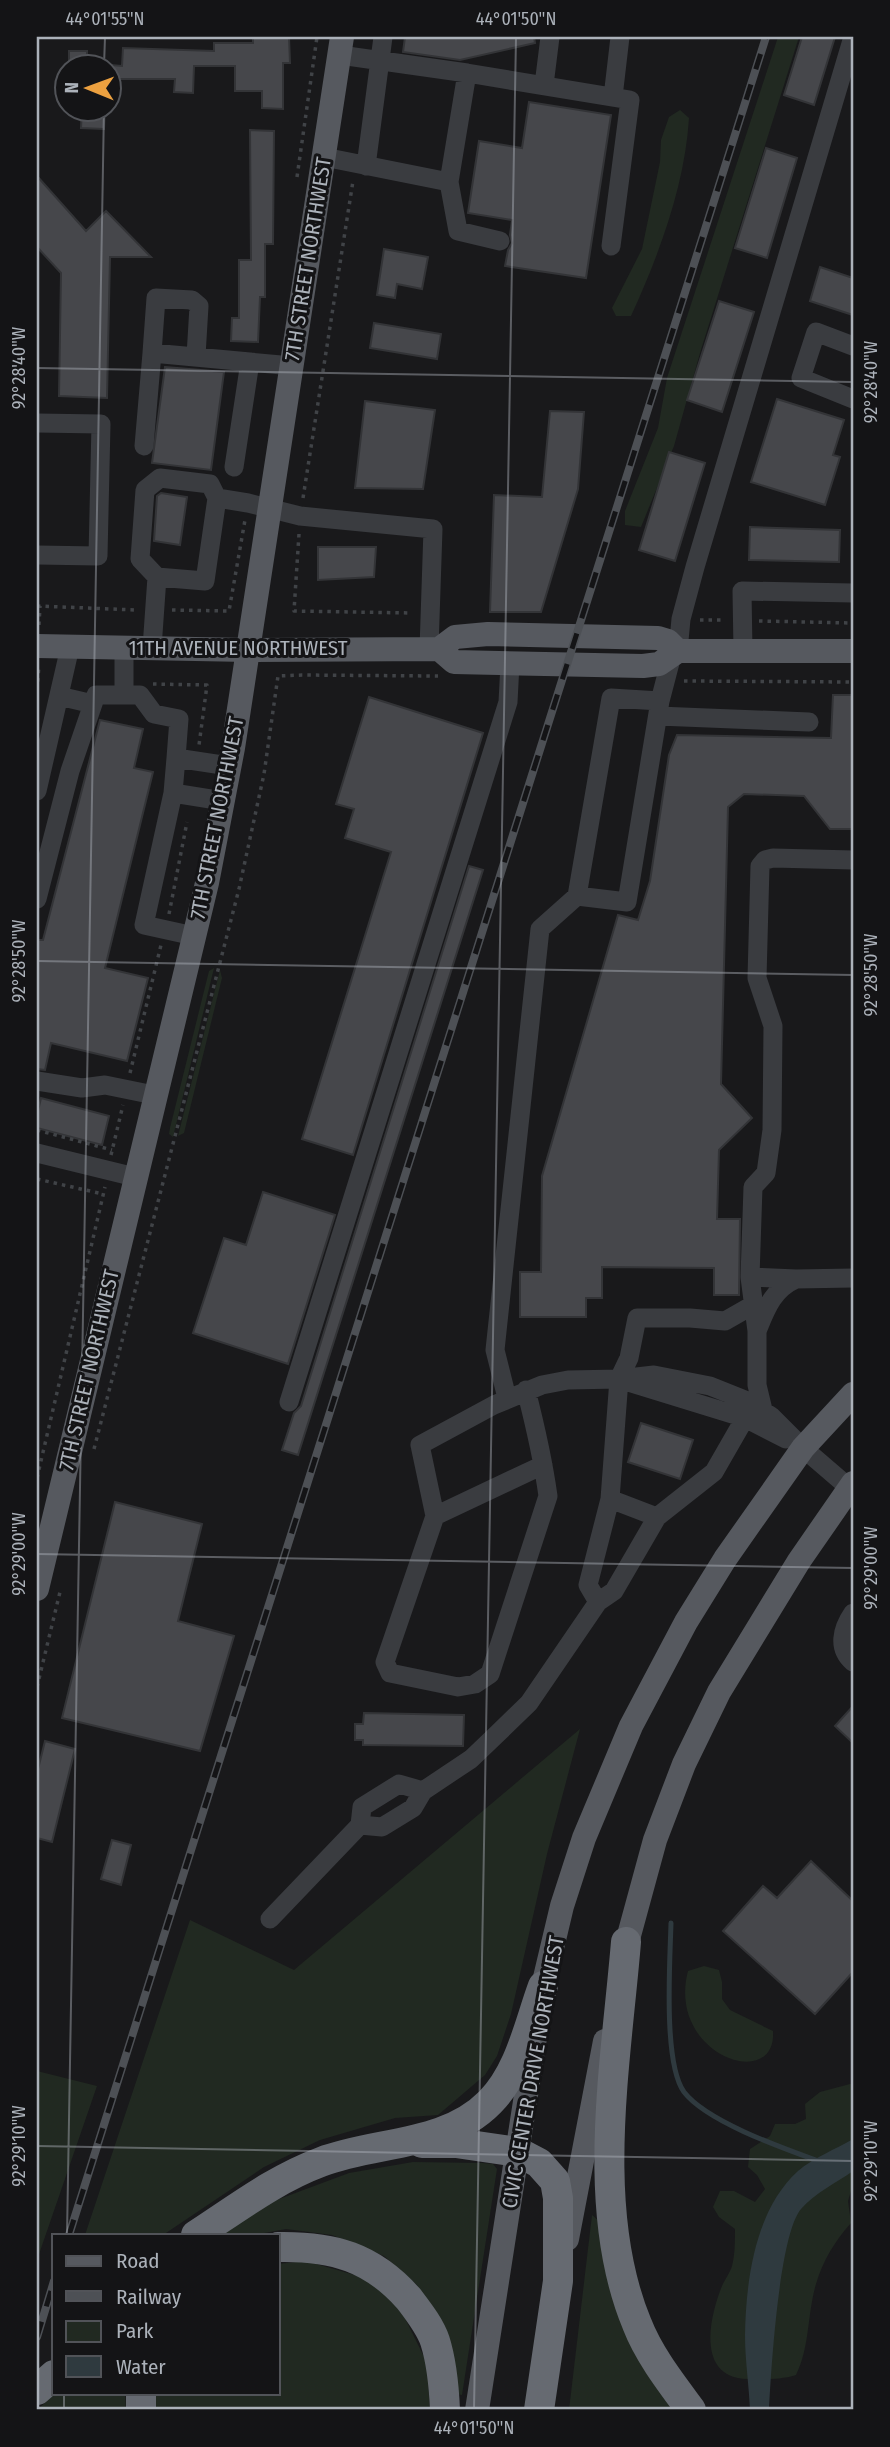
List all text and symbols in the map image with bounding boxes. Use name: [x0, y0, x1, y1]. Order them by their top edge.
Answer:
text: 44°01'55"N: [65, 8, 145, 30]
text: 44°01'50"N: [476, 8, 556, 30]
north arrow: [52, 52, 122, 122]
text: N: [60, 82, 83, 94]
street label: 7TH STREET NORTHWEST: [279, 155, 337, 363]
text: 92°28'40"W: [8, 326, 30, 409]
text: 92°28'40"W: [860, 340, 882, 423]
street label: 11TH AVENUE NORTHWEST: [128, 635, 348, 661]
street label: 7TH STREET NORTHWEST: [185, 714, 249, 922]
text: 92°28'50"W: [8, 919, 30, 1002]
text: 92°28'50"W: [860, 933, 882, 1016]
street label: 7TH STREET NORTHWEST: [53, 1267, 125, 1473]
text: 92°29'00"W: [8, 1512, 30, 1596]
text: 92°29'00"W: [860, 1526, 882, 1610]
street label: CIVIC CENTER DRIVE NORTHWEST: [496, 1933, 570, 2210]
text: 92°29'10"W: [8, 2105, 30, 2187]
text: 92°29'10"W: [860, 2120, 882, 2202]
legend: [52, 2234, 280, 2394]
text: Road: [116, 2248, 160, 2274]
text: Railway: [116, 2284, 182, 2310]
text: Park: [116, 2318, 154, 2344]
text: Water: [116, 2354, 166, 2380]
text: 44°01'50"N: [434, 2417, 514, 2439]

